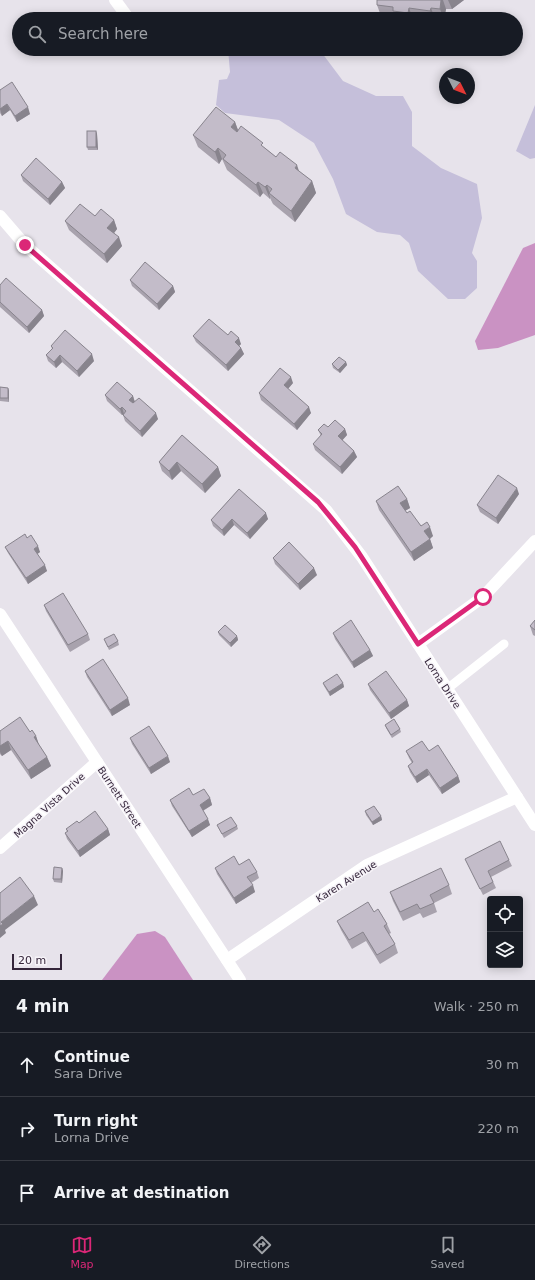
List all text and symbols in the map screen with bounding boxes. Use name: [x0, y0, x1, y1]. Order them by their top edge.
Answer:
search box: [12, 12, 523, 56]
icon: search: [26, 23, 48, 45]
text: Search here: [58, 25, 148, 43]
north arrow: [439, 68, 475, 104]
route end: [16, 236, 34, 254]
route start: [474, 588, 492, 606]
street label: Lorna Drive: [422, 656, 463, 710]
street label: Burnett Street: [96, 764, 144, 830]
street label: Magna Vista Drive: [12, 771, 87, 840]
street label: Karen Avenue: [314, 858, 379, 904]
map controls: [487, 896, 523, 968]
button: locate: [487, 896, 523, 932]
button: layers: [487, 932, 523, 968]
scale bar: [12, 952, 62, 971]
text: 20 m: [18, 954, 46, 967]
text: 4 min: [16, 996, 69, 1016]
text: Walk · 250 m: [434, 999, 519, 1014]
text: Continue: [54, 1048, 130, 1066]
icon: ahead: [16, 1054, 38, 1076]
text: 30 m: [486, 1057, 519, 1072]
text: Sara Drive: [54, 1066, 122, 1081]
text: Turn right: [54, 1112, 138, 1130]
icon: right: [16, 1118, 38, 1140]
text: 220 m: [477, 1121, 519, 1136]
text: Lorna Drive: [54, 1130, 129, 1145]
icon: arrive: [16, 1182, 38, 1204]
text: Arrive at destination: [54, 1184, 229, 1202]
tab: Map: [70, 1234, 94, 1271]
tab: Directions: [234, 1234, 290, 1271]
tab: Saved: [431, 1234, 465, 1271]

